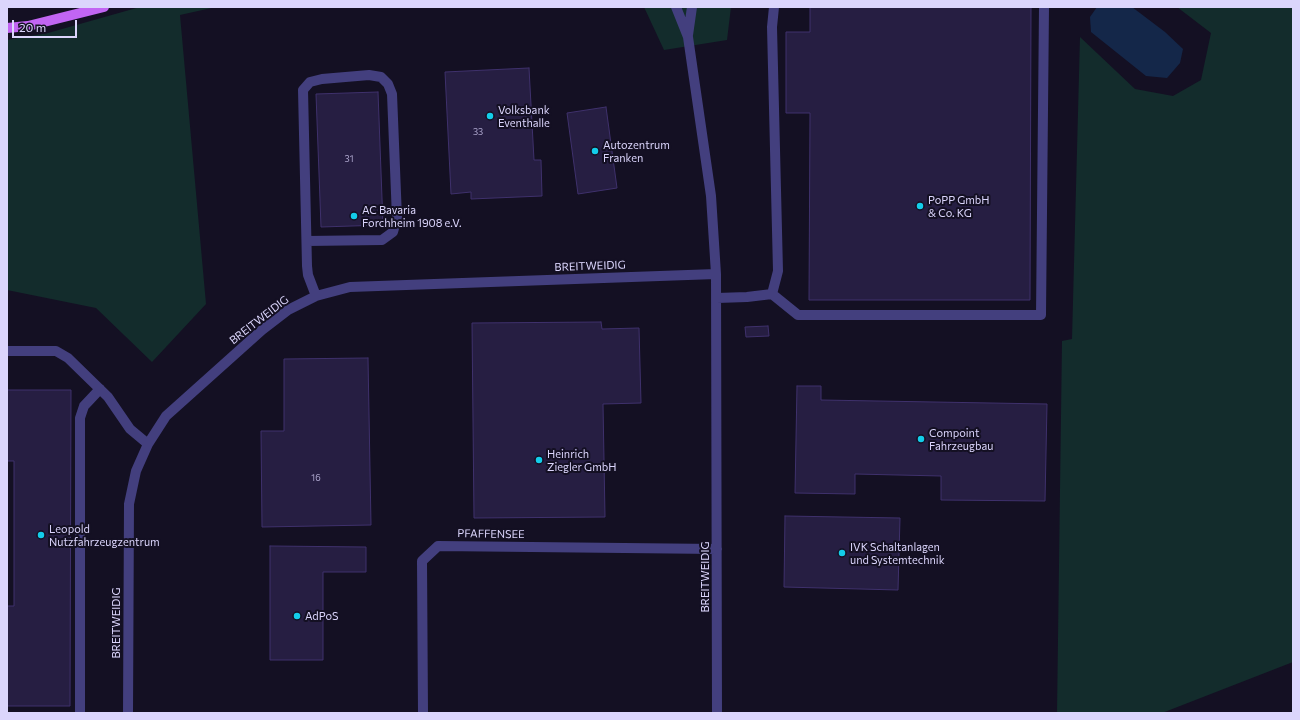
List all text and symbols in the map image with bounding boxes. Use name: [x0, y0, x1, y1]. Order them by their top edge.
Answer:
scale bar: [14, 12, 79, 38]
text: 20 m: [19, 20, 46, 34]
place label: Volksbank Eventhalle: [498, 103, 550, 129]
marker: Volksbank Eventhalle: [485, 111, 495, 121]
house number: 33: [473, 127, 483, 137]
place label: Autozentrum Franken: [603, 138, 670, 164]
marker: Autozentrum Franken: [590, 146, 600, 156]
house number: 31: [345, 154, 353, 164]
place label: PoPP GmbH & Co. KG: [928, 193, 990, 219]
marker: PoPP GmbH & Co. KG: [915, 201, 925, 211]
place label: AC Bavaria Forchheim 1908 e.V.: [362, 203, 462, 229]
marker: AC Bavaria Forchheim 1908 e.V.: [349, 211, 359, 221]
street label: BREITWEIDIG: [554, 258, 626, 274]
street label: BREITWEIDIG: [227, 293, 291, 347]
place label: Compoint Fahrzeugbau: [929, 426, 993, 452]
marker: Compoint Fahrzeugbau: [916, 434, 926, 444]
place label: Heinrich Ziegler GmbH: [547, 447, 616, 473]
marker: Heinrich Ziegler GmbH: [534, 455, 544, 465]
house number: 16: [311, 473, 321, 483]
place label: Leopold Nutzfahrzeugzentrum: [49, 522, 160, 548]
street label: PFAFFENSEE: [457, 527, 525, 541]
marker: Leopold Nutzfahrzeugzentrum: [36, 530, 46, 540]
place label: IVK Schaltanlagen und Systemtechnik: [850, 540, 945, 566]
street label: BREITWEIDIG: [698, 541, 712, 613]
marker: IVK Schaltanlagen und Systemtechnik: [837, 548, 847, 558]
street label: BREITWEIDIG: [109, 587, 123, 659]
place label: AdPoS: [305, 609, 338, 623]
marker: AdPoS: [292, 611, 302, 621]

